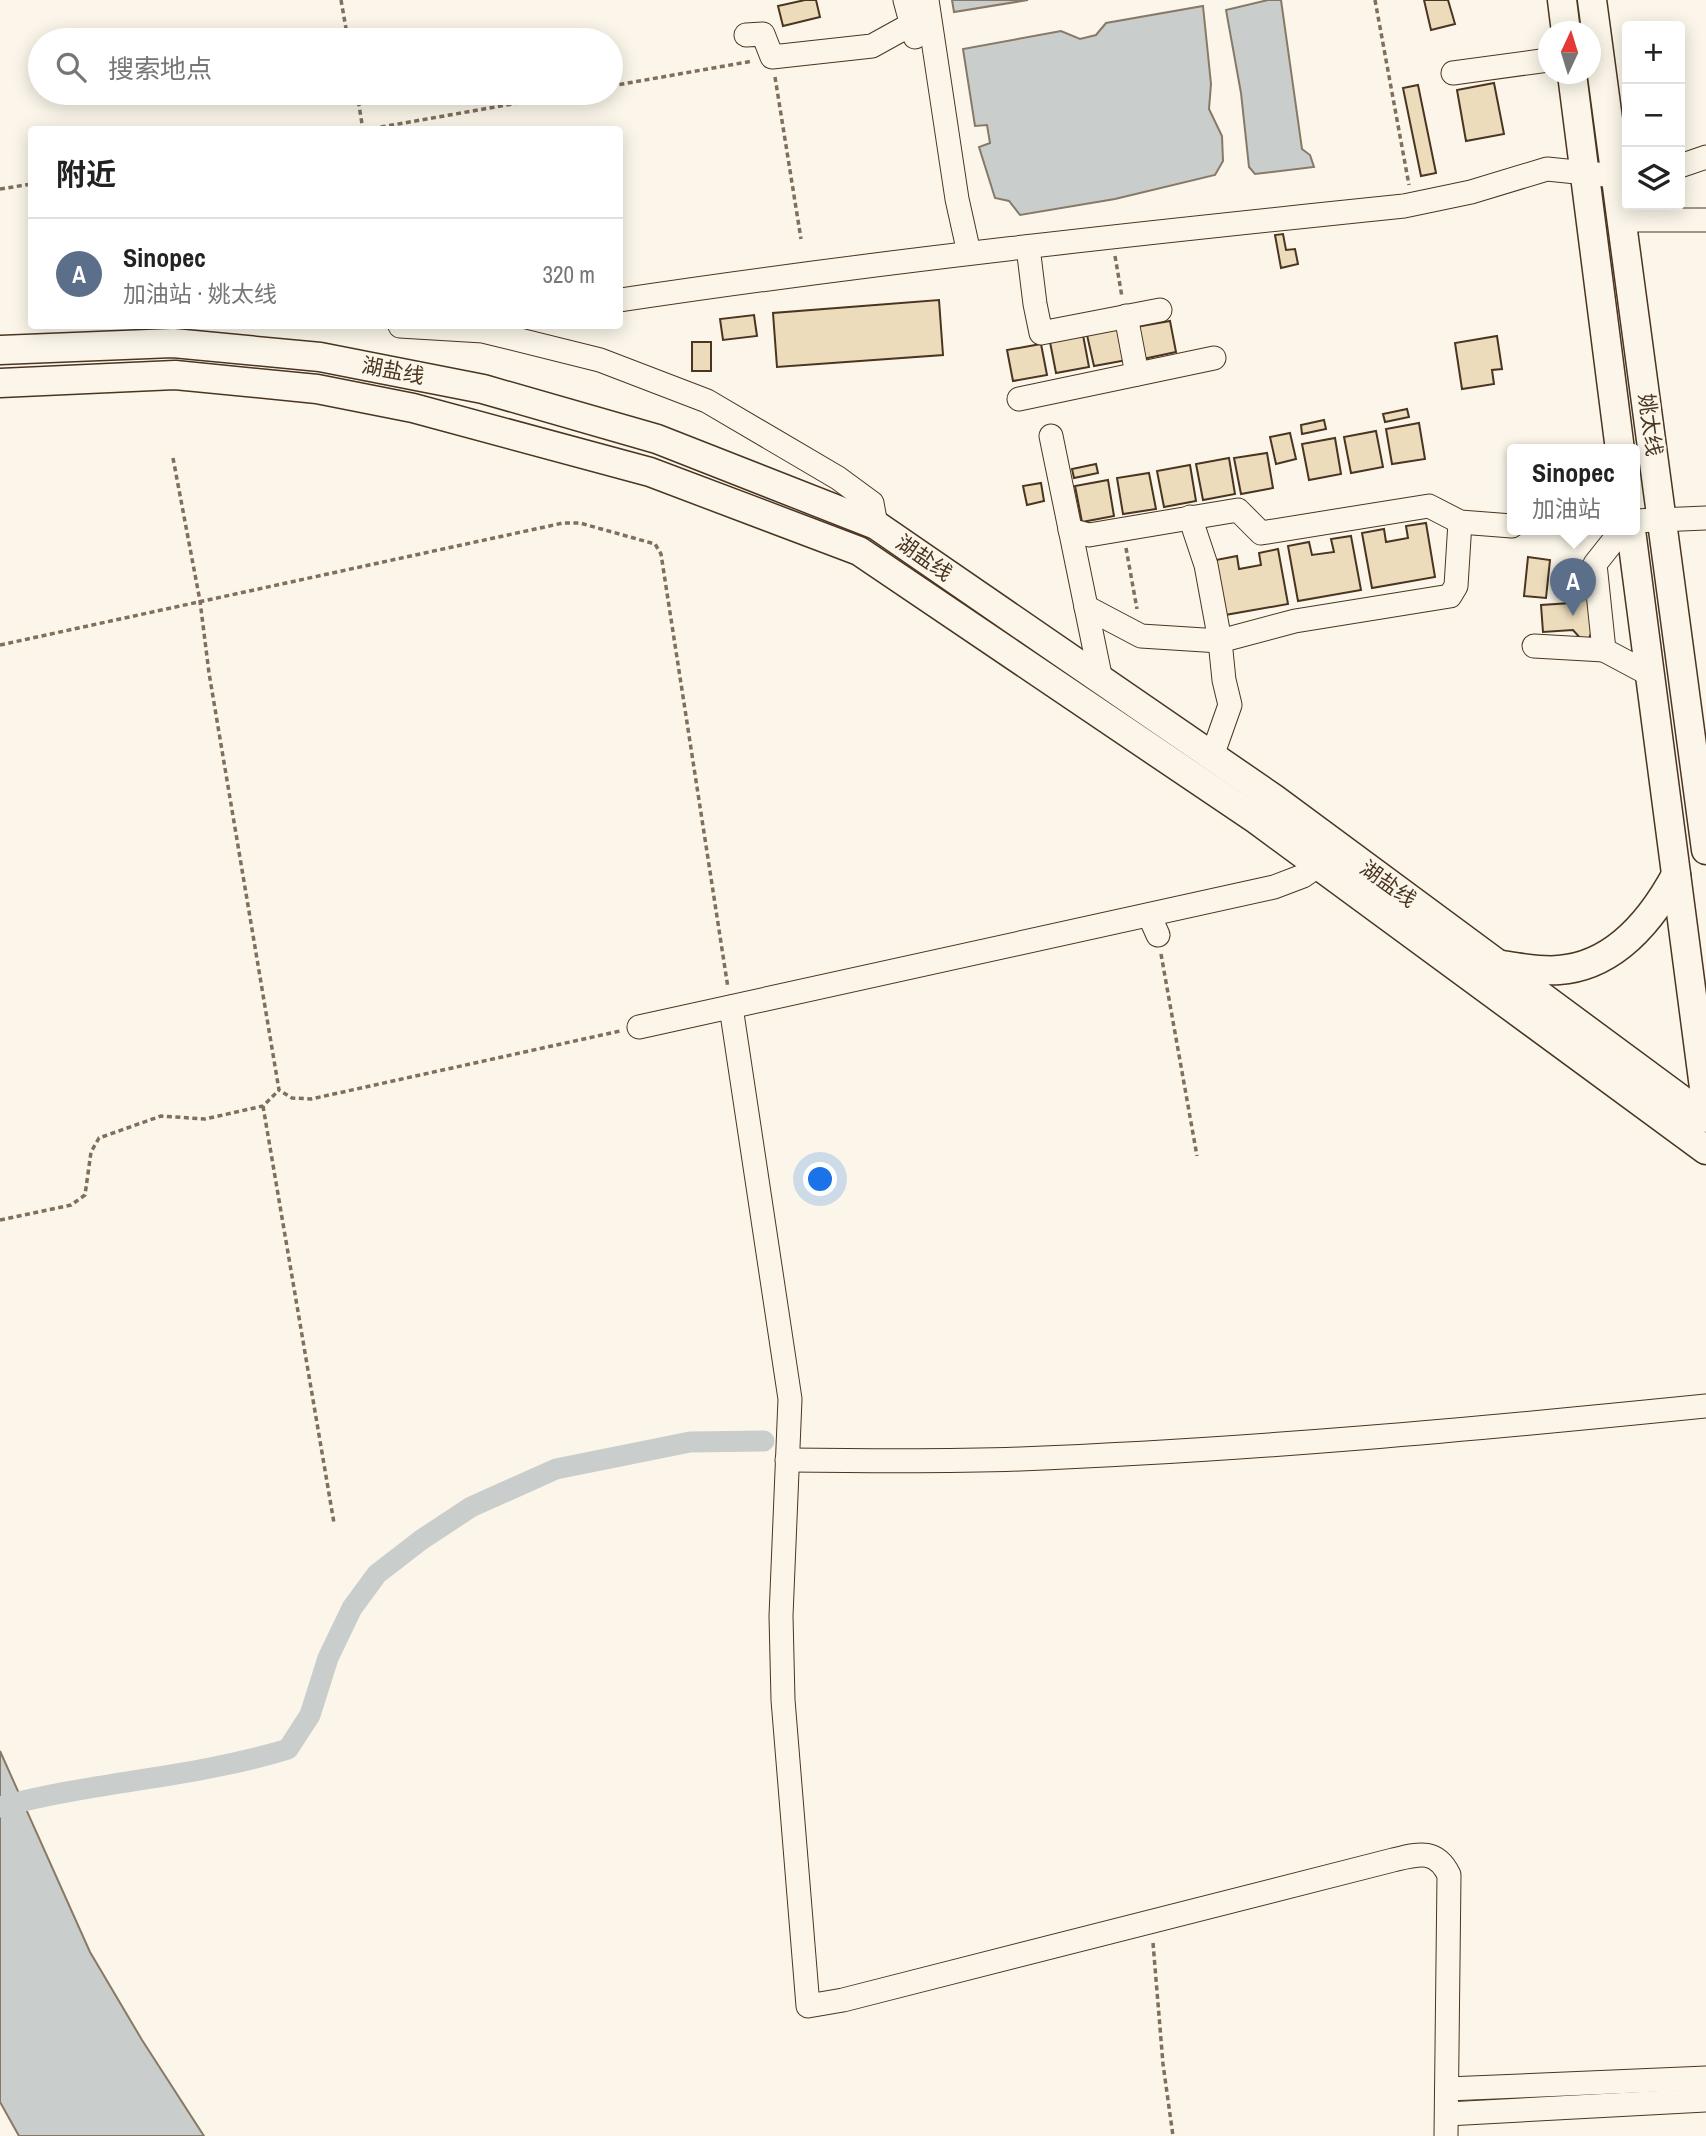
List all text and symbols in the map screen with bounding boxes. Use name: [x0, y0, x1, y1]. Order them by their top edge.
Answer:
north arrow: [1538, 21, 1601, 84]
map controls: [1622, 21, 1685, 210]
button: +: [1622, 21, 1685, 84]
search box: [28, 28, 623, 105]
icon: search: [52, 48, 90, 86]
text: 搜索地点: [108, 51, 212, 86]
button: −: [1622, 84, 1685, 147]
button: layers: [1622, 147, 1685, 210]
text: 附近: [56, 154, 116, 194]
text: Sinopec: [123, 240, 206, 275]
text: A: [72, 259, 86, 290]
text: 320 m: [543, 259, 595, 290]
text: 加油站 · 姚太线: [123, 278, 277, 309]
street label: 湖盐线: [359, 350, 427, 391]
street label: 姚太线: [1632, 392, 1669, 458]
popup: [1507, 444, 1640, 535]
text: Sinopec: [1532, 455, 1615, 490]
text: 加油站: [1532, 493, 1601, 524]
street label: 湖盐线: [890, 528, 958, 588]
pin: A: [1550, 558, 1596, 616]
street label: 湖盐线: [1354, 853, 1422, 914]
your location: [803, 1162, 837, 1196]

